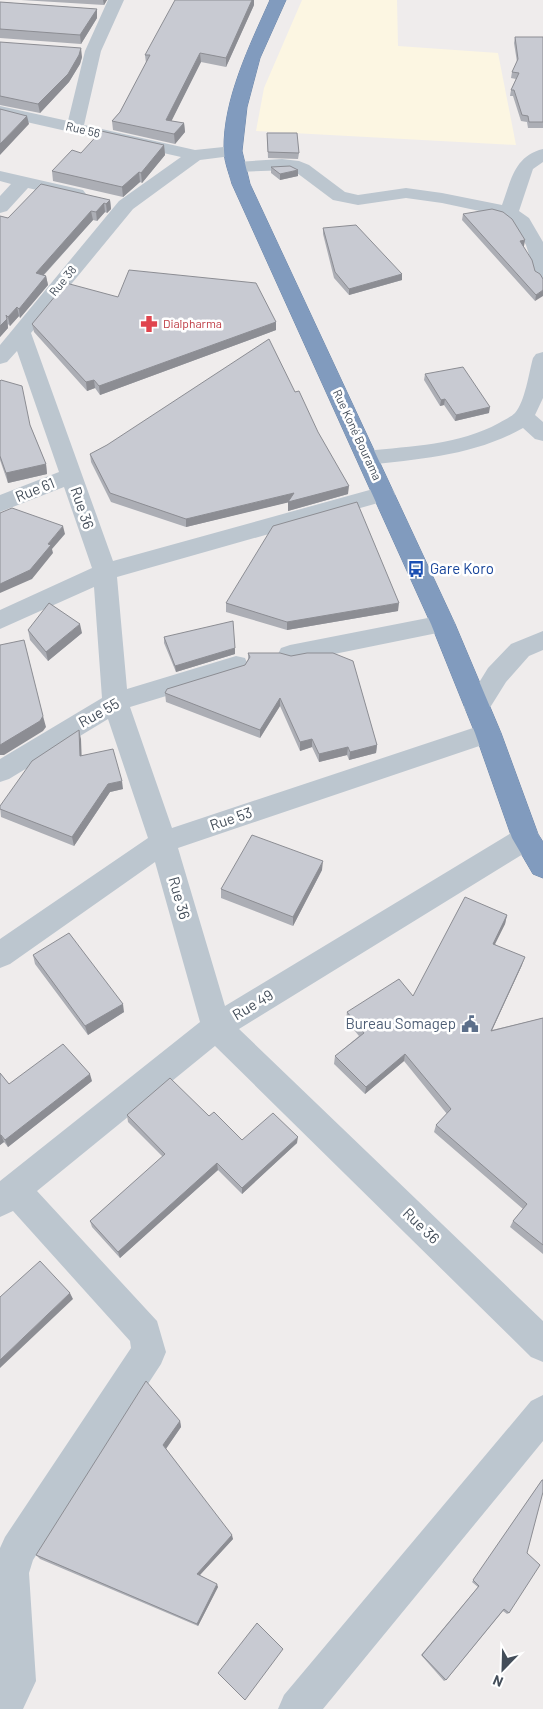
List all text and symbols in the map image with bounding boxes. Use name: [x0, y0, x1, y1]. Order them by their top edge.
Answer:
street label: Rue 56: [65, 118, 102, 140]
street label: Rue 38: [46, 262, 79, 298]
pharmacy icon: Dialpharma: [139, 314, 159, 334]
place label: Dialpharma: [163, 316, 222, 330]
street label: Rue Koné Bourama: [331, 387, 385, 482]
street label: Rue 61: [12, 473, 57, 505]
street label: Rue 36: [67, 484, 99, 531]
bus stop icon: Gare Koro: [406, 559, 426, 579]
place label: Gare Koro: [430, 559, 494, 577]
street label: Rue 55: [75, 694, 122, 731]
street label: Rue 53: [207, 802, 254, 834]
street label: Rue 36: [165, 874, 195, 921]
street label: Rue 49: [229, 985, 276, 1023]
place label: Bureau Somagep: [345, 1014, 456, 1032]
public building icon: Bureau Somagep: [460, 1014, 480, 1034]
street label: Rue 36: [400, 1204, 444, 1247]
north arrow: [478, 1644, 528, 1694]
text: N: [490, 1672, 505, 1691]

